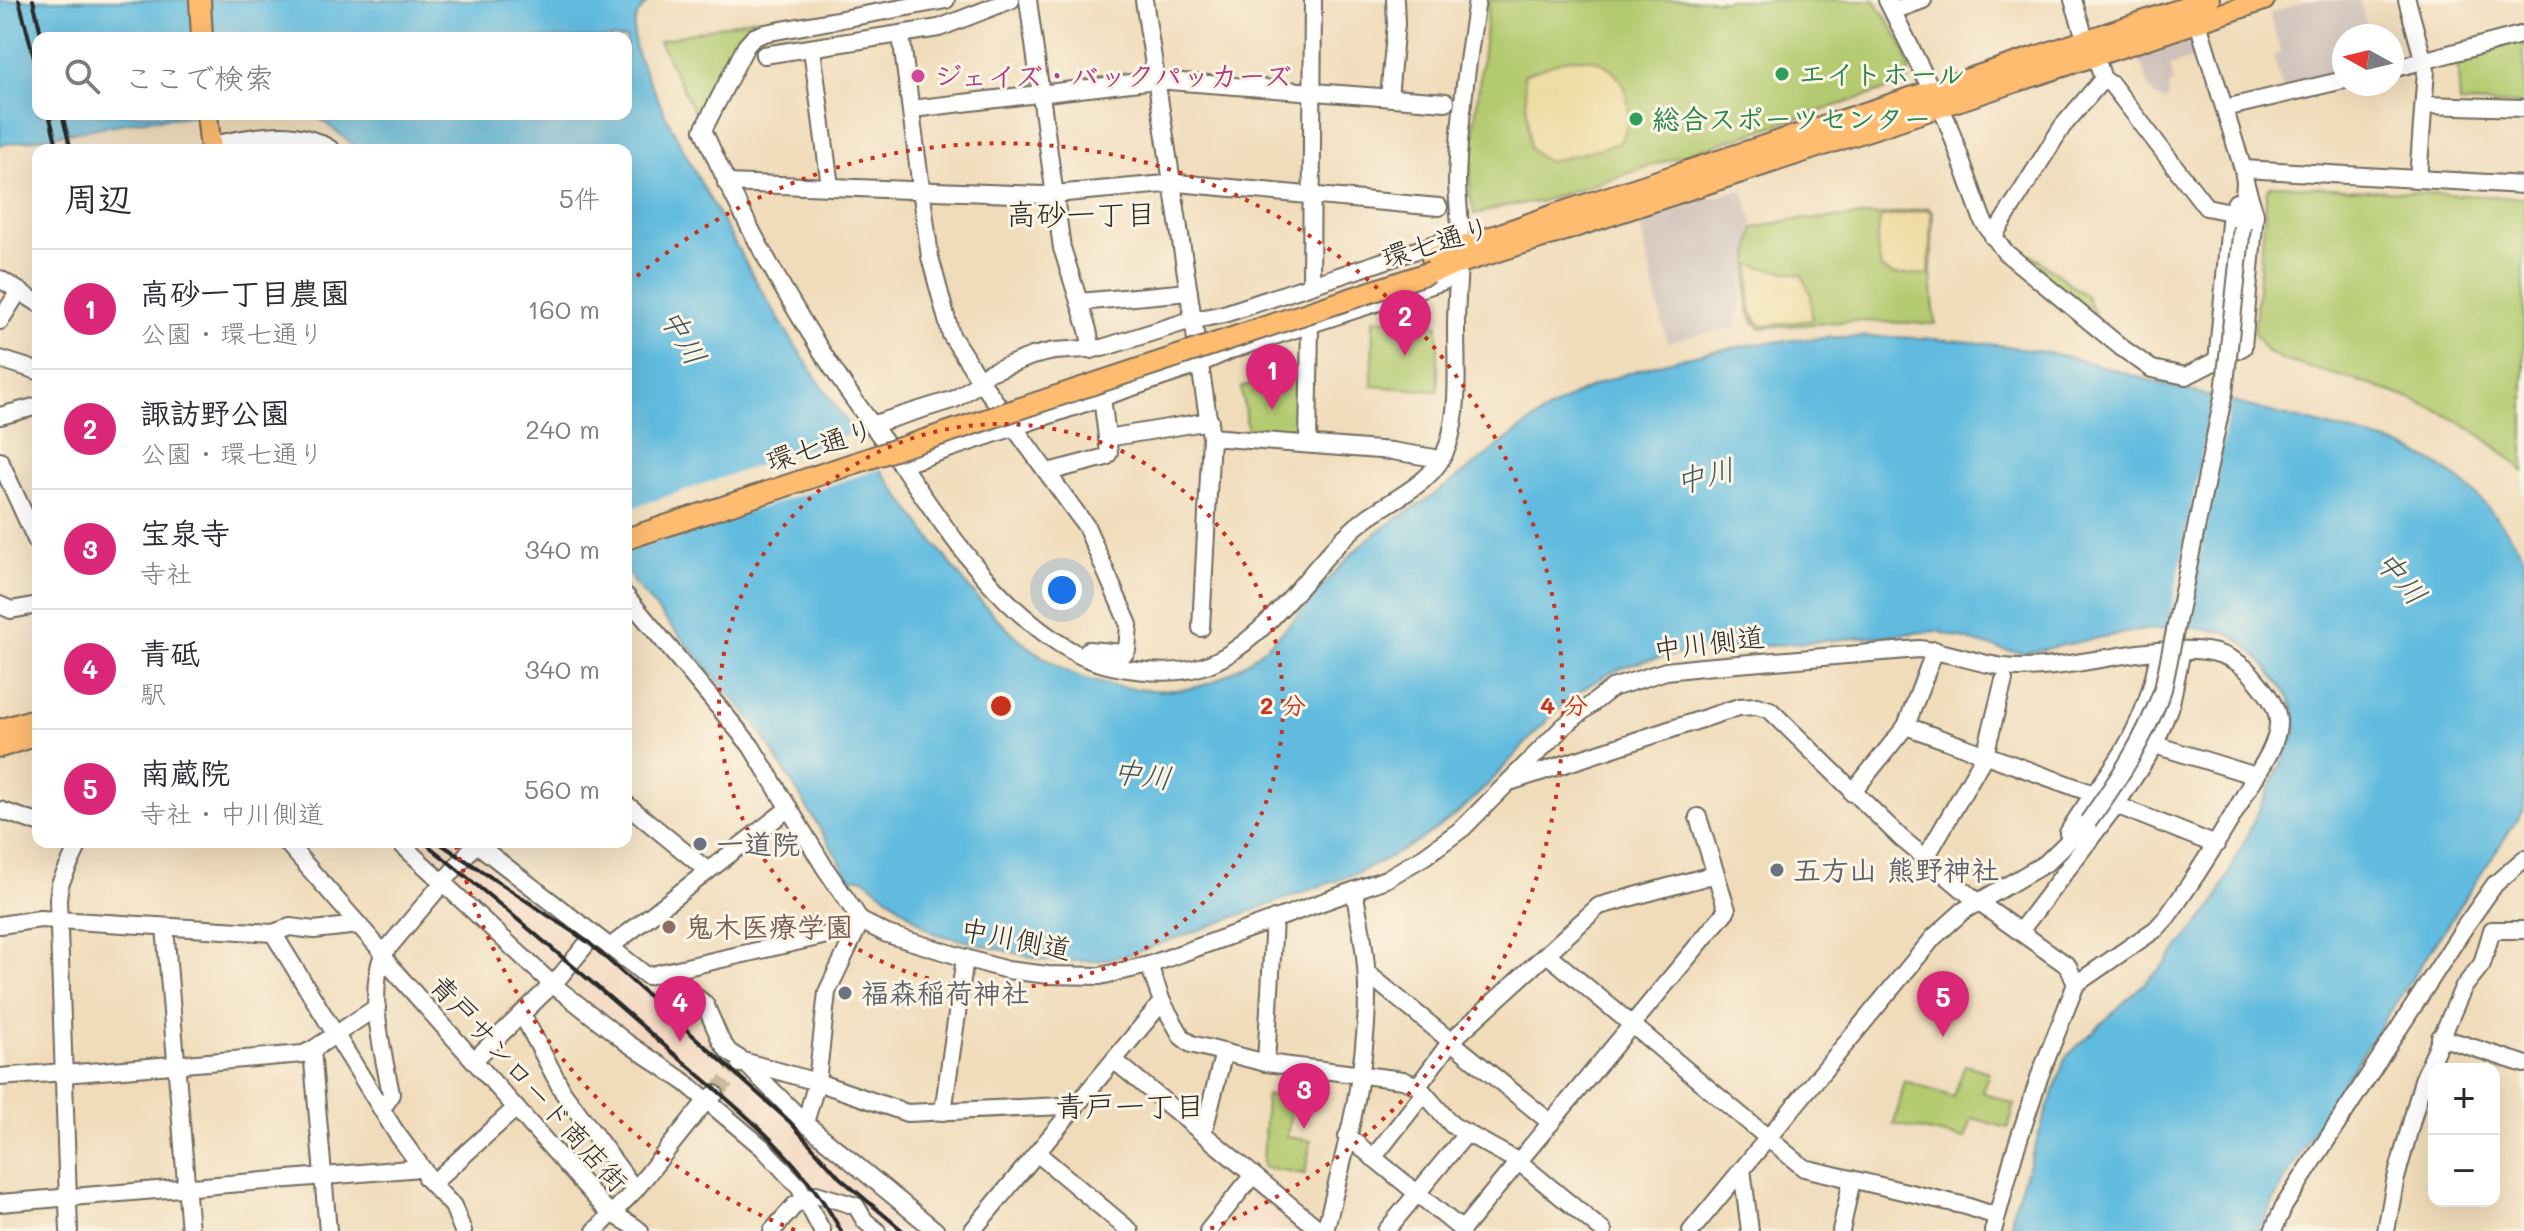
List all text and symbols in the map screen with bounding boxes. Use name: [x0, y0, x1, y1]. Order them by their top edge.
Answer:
north arrow: [2332, 24, 2404, 96]
search box: [32, 32, 632, 120]
icon: search: [60, 54, 104, 98]
place label: エイトホール: [1798, 55, 1965, 91]
text: ここで検索: [124, 57, 274, 97]
place label: ジェイズ・バックパッカーズ: [934, 57, 1292, 93]
marker: エイトホール: [1773, 65, 1791, 83]
marker: ジェイズ・バックパッカーズ: [909, 67, 927, 85]
place label: 総合スポーツセンター: [1652, 100, 1931, 136]
marker: 総合スポーツセンター: [1627, 110, 1645, 128]
text: 周辺: [64, 175, 132, 220]
text: 5件: [559, 181, 600, 215]
district label: 高砂一丁目: [1006, 193, 1156, 233]
street label: 環七通り: [1377, 207, 1495, 275]
text: 高砂一丁目農園: [140, 272, 350, 312]
pin: 2: [1379, 290, 1431, 356]
text: 1: [84, 292, 96, 326]
text: 160 m: [528, 292, 600, 326]
water label: 中川: [652, 300, 717, 372]
text: 公園 · 環七通り: [140, 316, 324, 350]
pin: 1: [1246, 344, 1298, 410]
text: 諏訪野公園: [140, 392, 290, 432]
street label: 環七通り: [761, 410, 879, 478]
text: 2: [83, 412, 97, 446]
text: 240 m: [525, 412, 600, 446]
text: 公園 · 環七通り: [140, 436, 324, 470]
water label: 中川: [1671, 447, 1738, 501]
text: 宝泉寺: [140, 512, 230, 552]
text: 3: [82, 532, 98, 566]
text: 340 m: [524, 532, 600, 566]
water label: 中川: [2368, 541, 2437, 613]
text: 寺社: [140, 556, 192, 590]
your location: [1042, 570, 1082, 610]
street label: 中川側道: [1651, 617, 1767, 667]
text: 青砥: [140, 632, 200, 672]
text: 4: [82, 652, 98, 686]
text: 340 m: [524, 652, 600, 686]
text: 駅: [140, 676, 166, 710]
text: 2 分: [1260, 689, 1306, 720]
text: 4 分: [1540, 689, 1588, 720]
centre of rings: [987, 692, 1015, 720]
water label: 中川: [1110, 749, 1175, 797]
text: 南蔵院: [140, 752, 230, 792]
text: 5: [82, 772, 98, 806]
text: 560 m: [524, 772, 600, 806]
text: 寺社 · 中川側道: [140, 796, 324, 830]
place label: 一道院: [716, 825, 800, 861]
marker: 一道院: [691, 835, 709, 853]
place label: 五方山 熊野神社: [1793, 851, 1999, 887]
marker: 五方山 熊野神社: [1768, 861, 1786, 879]
place label: 鬼木医療学園: [685, 908, 853, 944]
street label: 中川側道: [958, 910, 1075, 966]
marker: 鬼木医療学園: [660, 918, 678, 936]
street label: 青戸サンロード商店街: [423, 966, 637, 1198]
pin: 5: [1917, 971, 1969, 1037]
place label: 福森稲荷神社: [861, 974, 1029, 1010]
pin: 4: [654, 976, 706, 1042]
marker: 福森稲荷神社: [836, 984, 854, 1002]
pin: 3: [1278, 1063, 1330, 1129]
map controls: [2428, 1063, 2500, 1207]
button: +: [2428, 1063, 2500, 1135]
district label: 青戸一丁目: [1055, 1085, 1205, 1125]
button: −: [2428, 1135, 2500, 1207]

